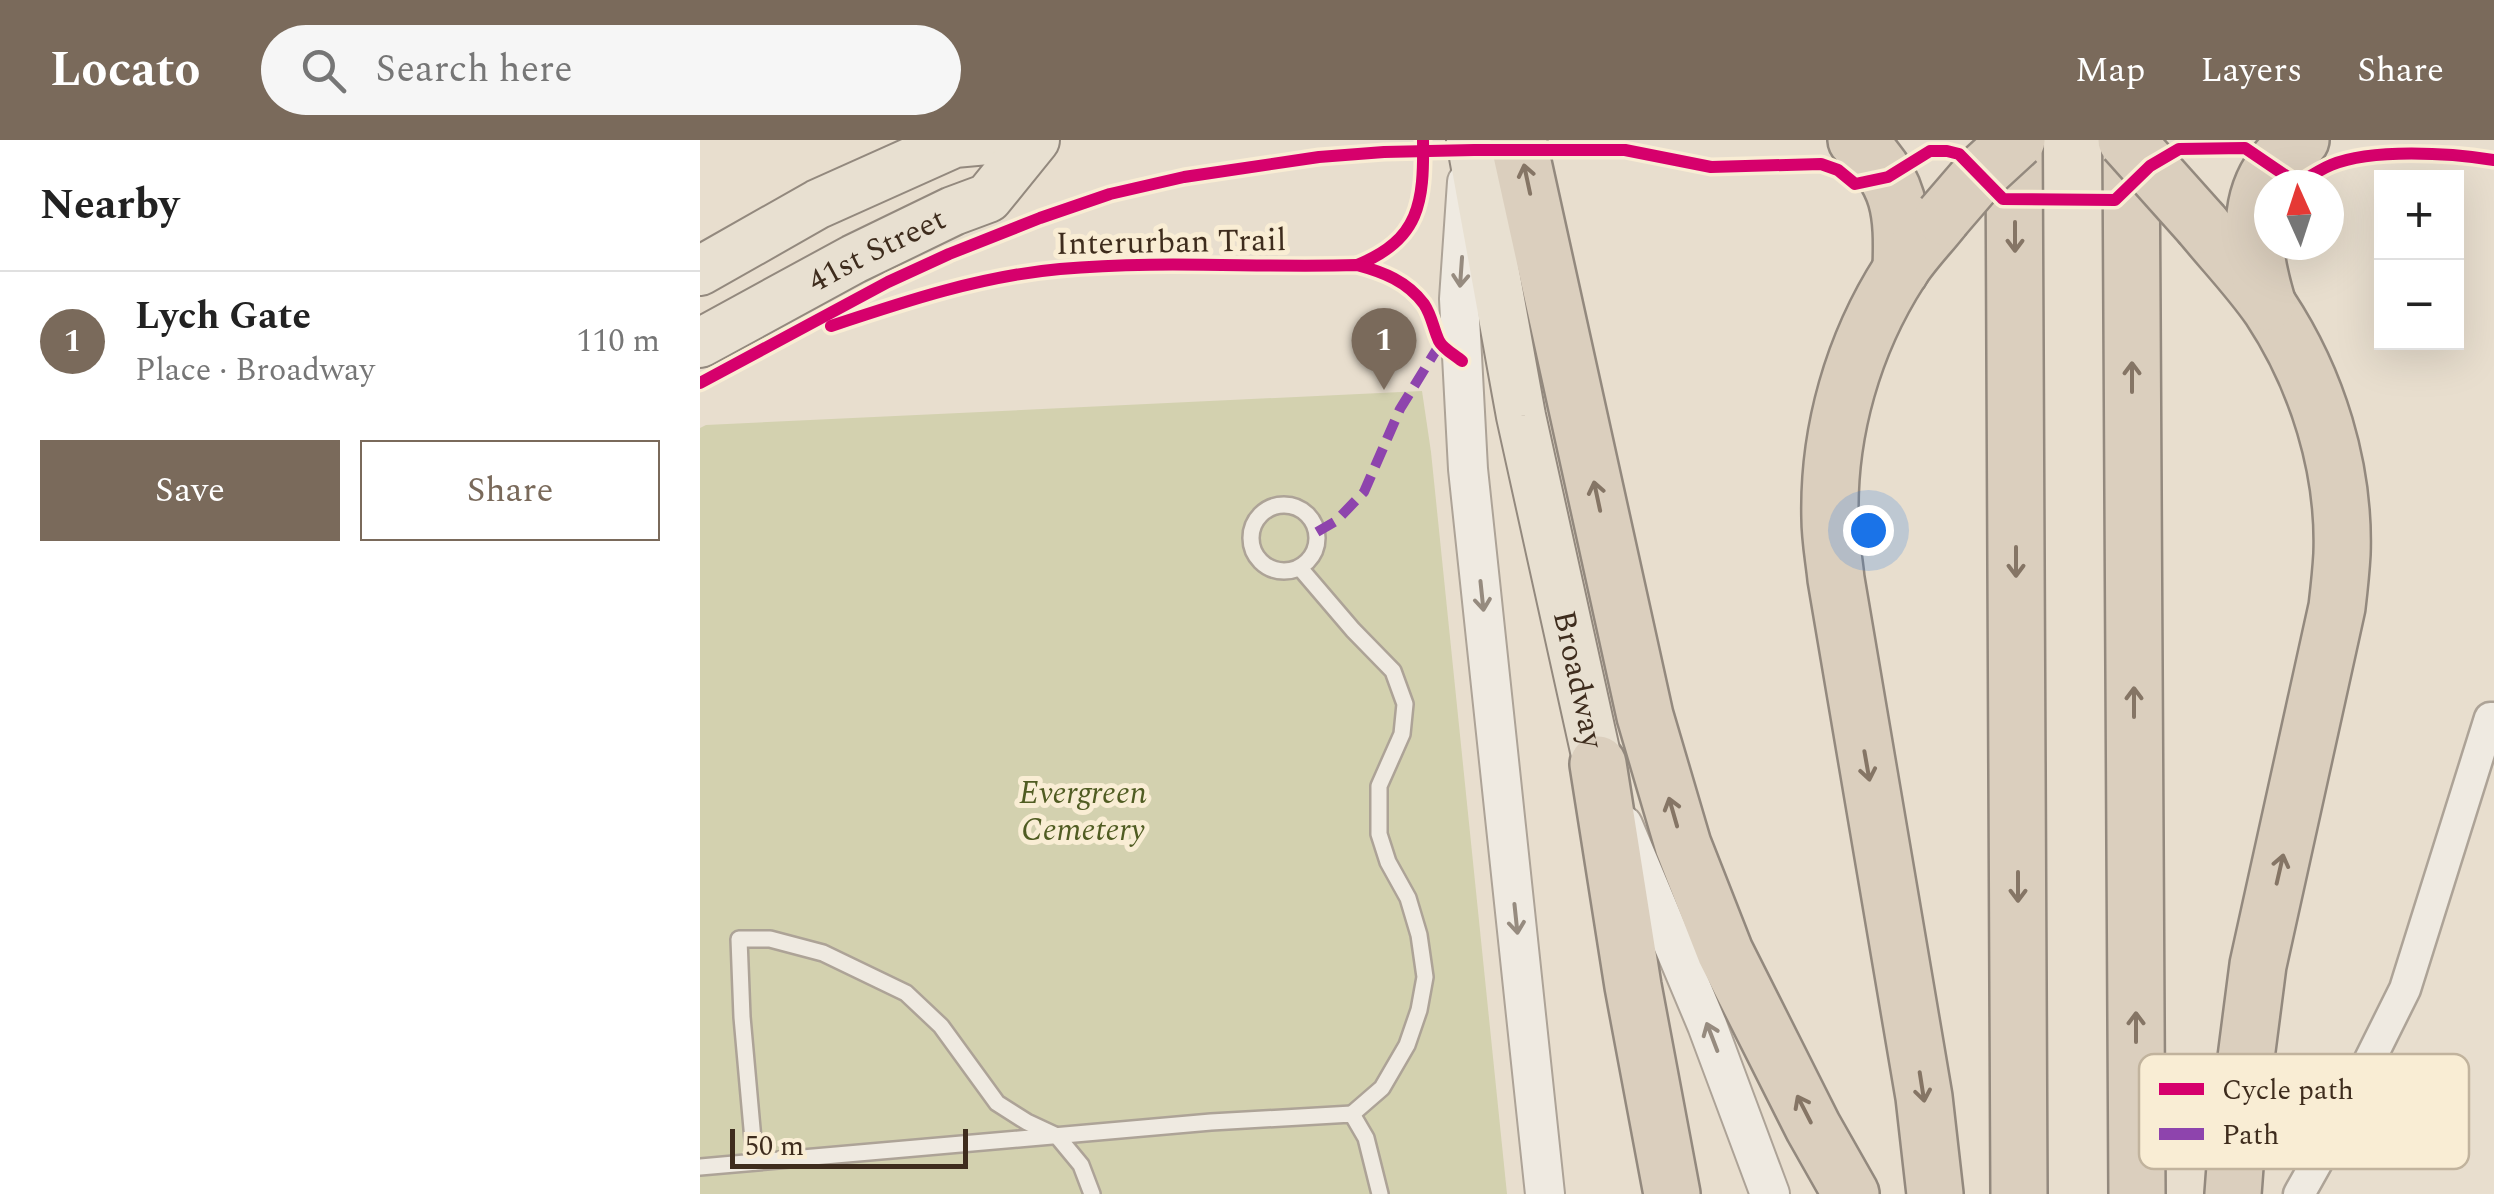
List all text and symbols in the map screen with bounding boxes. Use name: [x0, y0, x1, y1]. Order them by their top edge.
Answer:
search box: [261, 25, 961, 115]
text: Locato: [50, 34, 201, 107]
text: Search here: [376, 41, 573, 99]
icon: search: [296, 43, 351, 98]
text: Map: [2075, 44, 2145, 97]
text: Layers: [2200, 44, 2302, 97]
text: Share: [2357, 44, 2444, 97]
one-way arrow: [1517, 164, 1535, 196]
north arrow: [2254, 170, 2344, 260]
map controls: [2374, 170, 2464, 350]
button: +: [2374, 170, 2464, 260]
text: Nearby: [40, 174, 179, 237]
street label: 41st Street: [799, 195, 954, 306]
street label: Interurban Trail: [1055, 216, 1287, 269]
one-way arrow: [2005, 221, 2024, 253]
one-way arrow: [1451, 256, 1470, 288]
button: −: [2374, 260, 2464, 350]
text: Lych Gate: [135, 288, 311, 346]
pin: 1: [1352, 308, 1416, 390]
text: 1: [64, 317, 81, 366]
text: 110 m: [576, 317, 660, 366]
text: Place · Broadway: [135, 346, 375, 395]
one-way arrow: [2123, 361, 2142, 393]
button: Save: [40, 440, 340, 541]
button: Share: [360, 440, 660, 541]
one-way arrow: [1587, 481, 1605, 513]
your location: [1843, 505, 1894, 556]
one-way arrow: [2006, 546, 2026, 578]
one-way arrow: [1472, 580, 1491, 612]
street label: Broadway: [1539, 606, 1617, 755]
one-way arrow: [2124, 686, 2144, 718]
one-way arrow: [1858, 750, 1877, 782]
park label: Evergreen Cemetery: [1019, 769, 1147, 855]
one-way arrow: [1663, 796, 1681, 828]
one-way arrow: [2271, 854, 2290, 886]
one-way arrow: [2008, 870, 2028, 903]
one-way arrow: [1507, 903, 1526, 935]
one-way arrow: [2126, 1011, 2146, 1044]
one-way arrow: [1701, 1022, 1719, 1053]
legend: [2139, 1054, 2469, 1169]
text: Cycle path: [2222, 1069, 2354, 1112]
one-way arrow: [1914, 1070, 1932, 1102]
one-way arrow: [1794, 1094, 1813, 1124]
text: Path: [2222, 1114, 2279, 1157]
scale bar: [730, 1124, 968, 1168]
text: 50 m: [745, 1125, 804, 1168]

